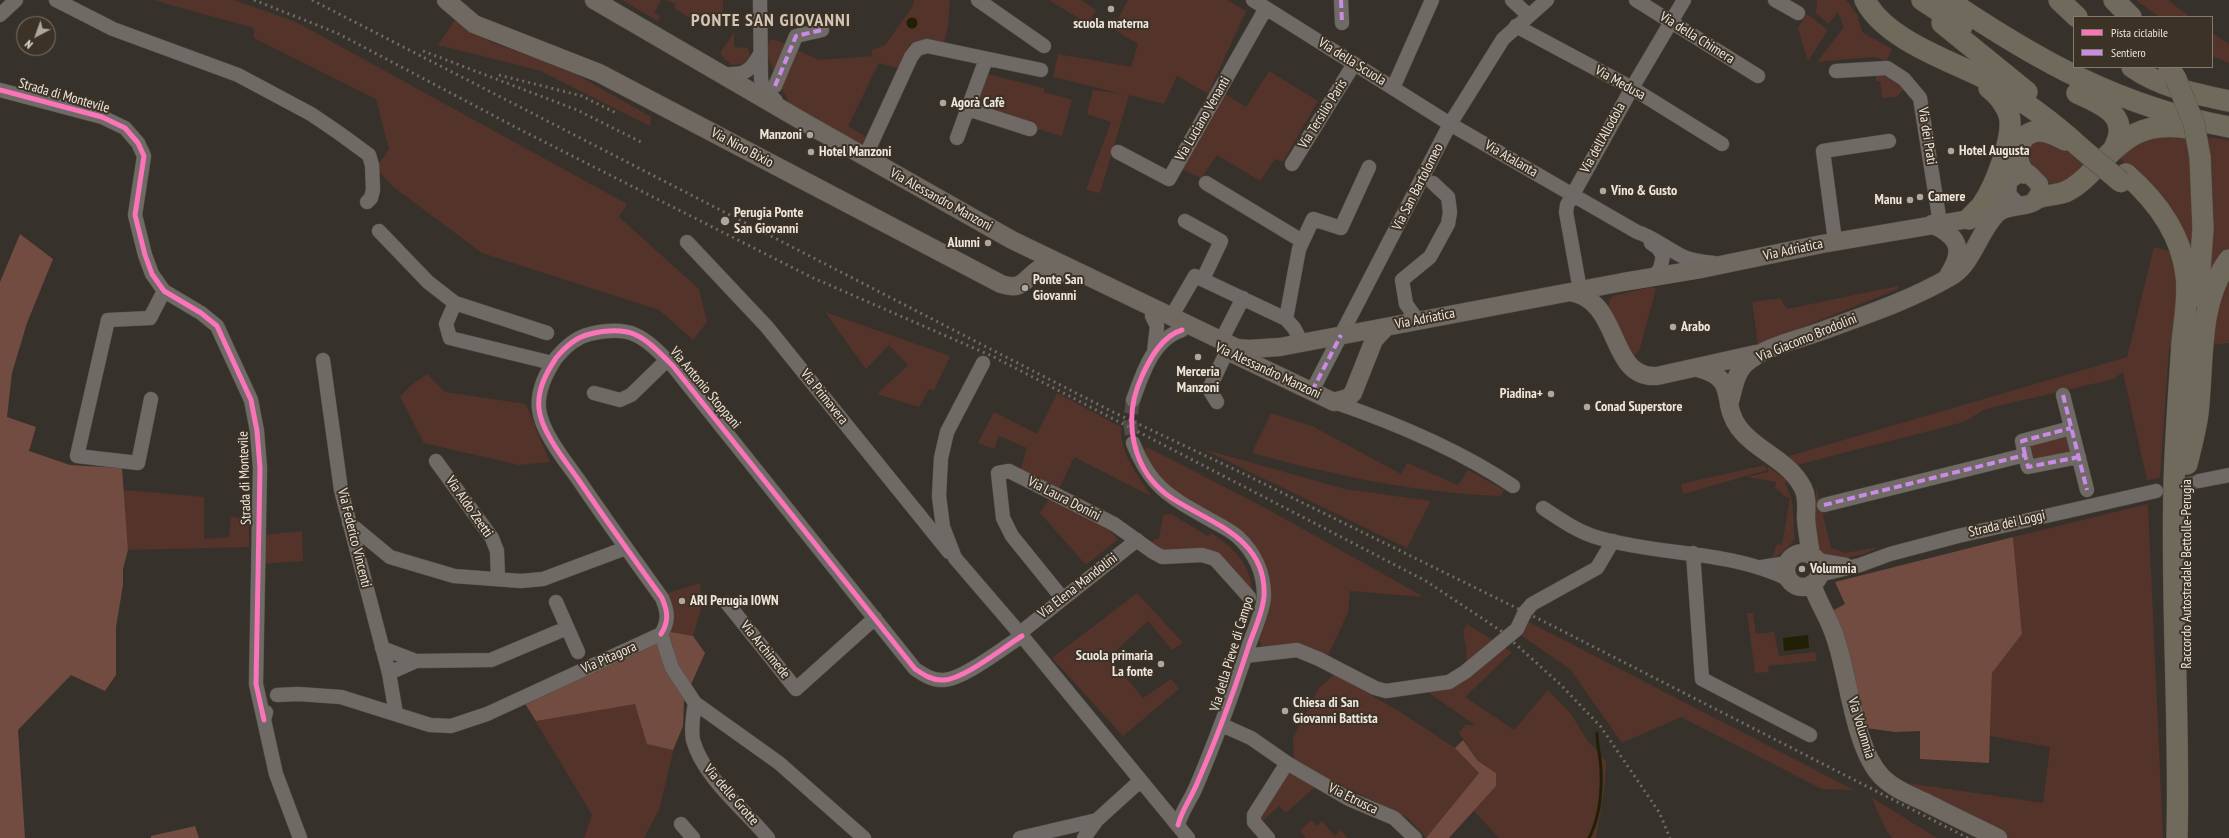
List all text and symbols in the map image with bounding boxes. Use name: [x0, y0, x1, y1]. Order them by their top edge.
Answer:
marker: scuola materna: [1106, 4, 1116, 14]
street label: Via della Chimera: [1657, 8, 1737, 68]
district label: PONTE SAN GIOVANNI: [691, 10, 851, 32]
north arrow: [16, 16, 56, 56]
place label: scuola materna: [1073, 16, 1149, 32]
legend: [2073, 16, 2213, 68]
text: Pista ciclabile: [2111, 25, 2168, 40]
street label: Via della Scuola: [1315, 34, 1389, 90]
text: N: [22, 37, 36, 52]
text: Sentiero: [2111, 45, 2146, 60]
street label: Via Medusa: [1592, 62, 1648, 104]
street label: Via Luciano Venanti: [1172, 74, 1234, 164]
street label: Strada di Montevile: [17, 75, 111, 117]
street label: Via Tersilio Paris: [1295, 76, 1351, 152]
place label: Agorà Cafè: [951, 95, 1005, 111]
marker: Agorà Cafè: [938, 98, 948, 108]
street label: Via dell'Allodola: [1577, 100, 1629, 176]
street label: Via dei Prati: [1914, 106, 1940, 166]
street label: Via Nino Bixio: [708, 125, 776, 171]
place label: Manzoni: [760, 127, 802, 143]
marker: Manzoni: [805, 130, 815, 140]
street label: Via Atalanta: [1482, 137, 1540, 181]
street label: Via San Bartolomeo: [1389, 141, 1447, 233]
place label: Hotel Augusta: [1959, 143, 2029, 159]
place label: Hotel Manzoni: [819, 144, 891, 160]
marker: Hotel Augusta: [1946, 146, 1956, 156]
marker: Hotel Manzoni: [806, 147, 816, 157]
street label: Via Alessandro Manzoni: [887, 165, 995, 235]
place label: Vino & Gusto: [1611, 183, 1677, 199]
marker: Vino & Gusto: [1598, 186, 1608, 196]
place label: Camere: [1928, 189, 1965, 205]
place label: Manu: [1874, 192, 1902, 208]
marker: Camere: [1915, 192, 1925, 202]
marker: Manu: [1905, 195, 1915, 205]
place label: Perugia Ponte San Giovanni: [734, 205, 803, 238]
marker: Perugia Ponte San Giovanni: [719, 215, 731, 227]
place label: Alunni: [948, 235, 980, 251]
street label: Via Adriatica: [1762, 235, 1824, 265]
marker: Alunni: [983, 238, 993, 248]
place label: Ponte San Giovanni: [1033, 272, 1083, 304]
marker: Ponte San Giovanni: [1020, 283, 1030, 293]
street label: Via Adriatica: [1394, 305, 1456, 333]
street label: Via Giacomo Brodolini: [1754, 310, 1860, 366]
place label: Arabo: [1681, 319, 1710, 335]
marker: Arabo: [1668, 322, 1678, 332]
street label: Via Alessandro Manzoni: [1212, 339, 1324, 403]
street label: Via Antonio Stoppani: [666, 344, 744, 432]
marker: Merceria Manzoni: [1193, 352, 1203, 362]
place label: Merceria Manzoni: [1176, 364, 1220, 396]
street label: Via Primavera: [797, 366, 851, 428]
place label: Piadina+: [1500, 386, 1543, 402]
marker: Piadina+: [1546, 389, 1556, 399]
place label: Conad Superstore: [1595, 399, 1682, 415]
marker: Conad Superstore: [1582, 402, 1592, 412]
street label: Strada di Montevile: [235, 431, 255, 525]
street label: Via Aldo Zeetti: [442, 473, 496, 541]
street label: Via Laura Donini: [1025, 473, 1103, 525]
street label: Raccordo Autostradale Bettolle-Perugia: [2179, 479, 2195, 669]
street label: Via Federico Vincenti: [334, 487, 374, 589]
street label: Strada dei Loggi: [1967, 507, 2047, 541]
street label: Via Elena Mandolini: [1035, 550, 1121, 622]
place label: Volumnia: [1810, 561, 1857, 577]
marker: Volumnia: [1797, 564, 1807, 574]
place label: ARI Perugia I0WN: [690, 593, 778, 609]
street label: Via della Pieve di Campo: [1207, 595, 1257, 713]
marker: ARI Perugia I0WN: [677, 596, 687, 606]
street label: Via Archimede: [737, 618, 793, 682]
street label: Via Pitagora: [579, 638, 639, 678]
place label: Scuola primaria La fonte: [1076, 648, 1153, 680]
marker: Scuola primaria La fonte: [1156, 659, 1166, 669]
place label: Chiesa di San Giovanni Battista: [1293, 695, 1378, 728]
street label: Via Volumnia: [1844, 695, 1878, 761]
marker: Chiesa di San Giovanni Battista: [1280, 706, 1290, 716]
street label: Via delle Grotte: [700, 761, 762, 829]
street label: Via Etrusca: [1325, 780, 1381, 818]

